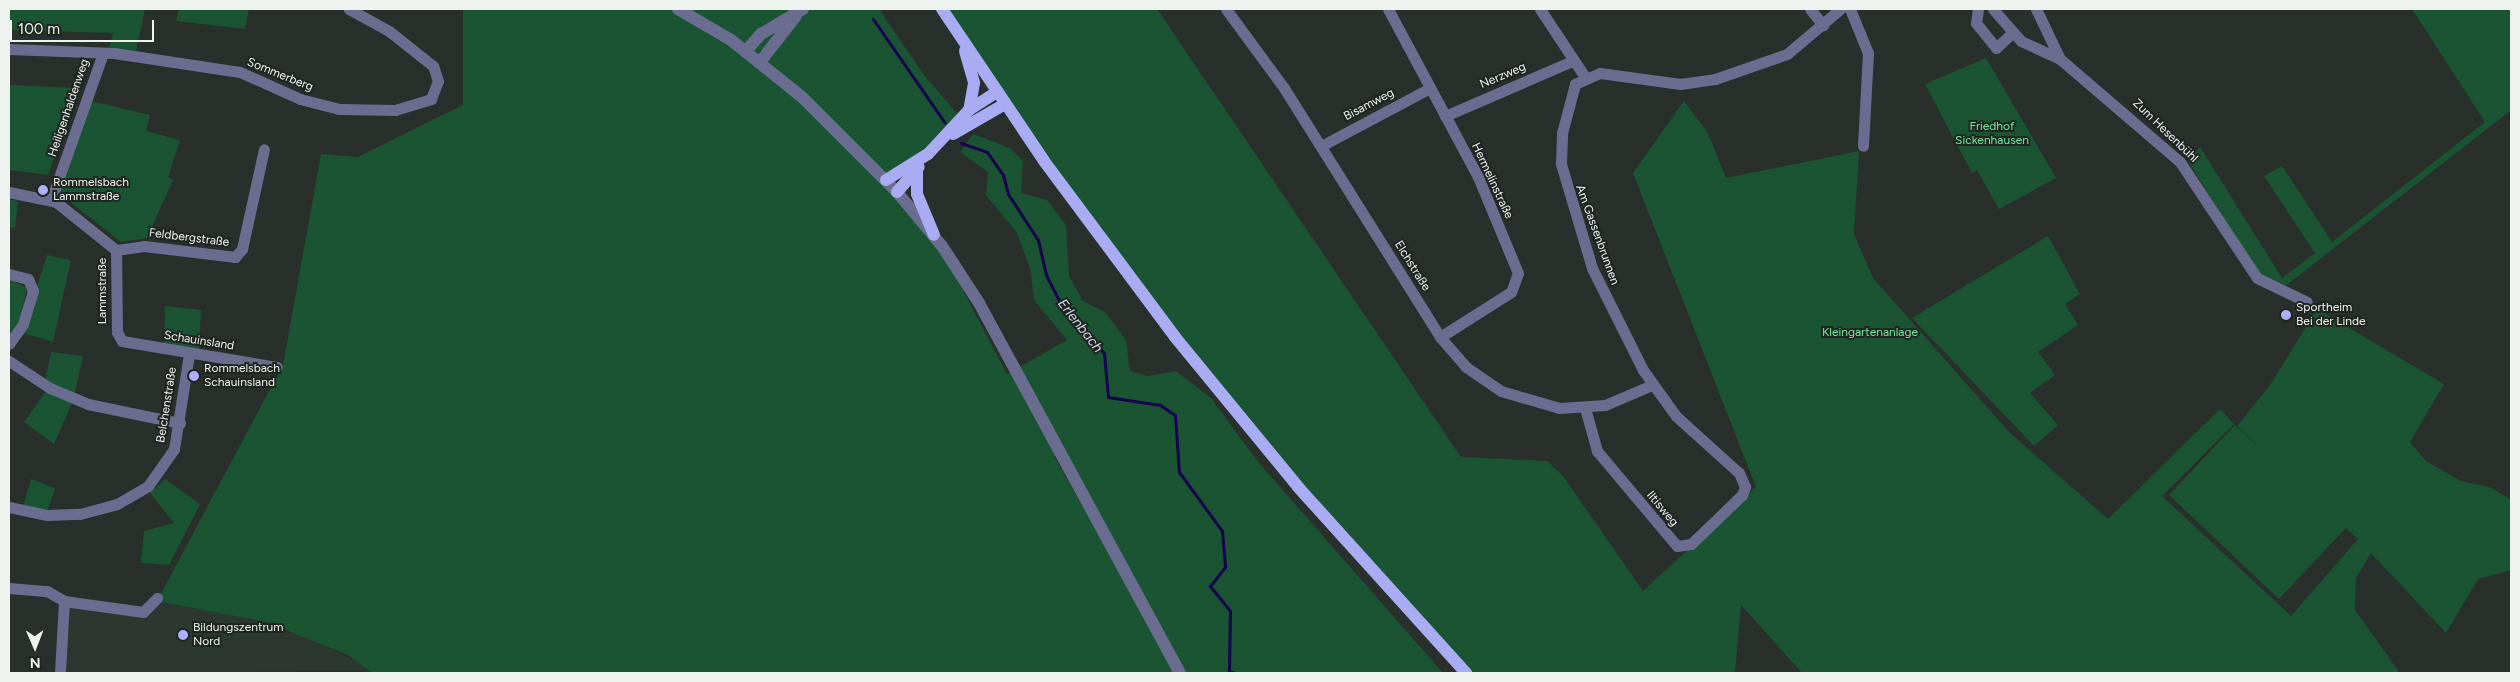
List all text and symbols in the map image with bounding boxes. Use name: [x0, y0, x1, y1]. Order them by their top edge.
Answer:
scale bar: [12, 10, 156, 42]
text: 100 m: [18, 20, 60, 38]
street label: Sommerberg: [245, 55, 315, 95]
street label: Heiligenhaldenweg: [45, 57, 93, 159]
street label: Nerzweg: [1478, 60, 1528, 92]
street label: Bisamweg: [1341, 86, 1397, 124]
street label: Zum Hesenbühl: [2129, 96, 2201, 166]
park label: Friedhof Sickenhausen: [1955, 120, 2029, 148]
street label: Hermelinstraße: [1468, 141, 1516, 221]
place label: Rommelsbach Lammstraße: [53, 176, 129, 204]
street label: Am Gassenbrunnen: [1572, 183, 1622, 287]
marker: Rommelsbach Lammstraße: [37, 184, 49, 196]
street label: Feldbergstraße: [148, 226, 230, 250]
street label: Elchstraße: [1391, 238, 1433, 294]
street label: Lammstraße: [96, 258, 110, 324]
water label: Erlenbach: [1054, 296, 1106, 356]
place label: Sportheim Bei der Linde: [2296, 301, 2366, 329]
marker: Sportheim Bei der Linde: [2280, 309, 2292, 321]
park label: Kleingartenanlage: [1822, 326, 1918, 340]
street label: Schauinsland: [163, 328, 235, 354]
place label: Rommelsbach Schauinsland: [204, 362, 280, 390]
street label: Belchenstraße: [154, 366, 180, 444]
marker: Rommelsbach Schauinsland: [188, 370, 200, 382]
street label: Iltisweg: [1643, 488, 1681, 530]
place label: Bildungszentrum Nord: [193, 621, 283, 649]
north arrow: [10, 622, 60, 672]
marker: Bildungszentrum Nord: [177, 629, 189, 641]
text: N: [30, 654, 41, 671]

